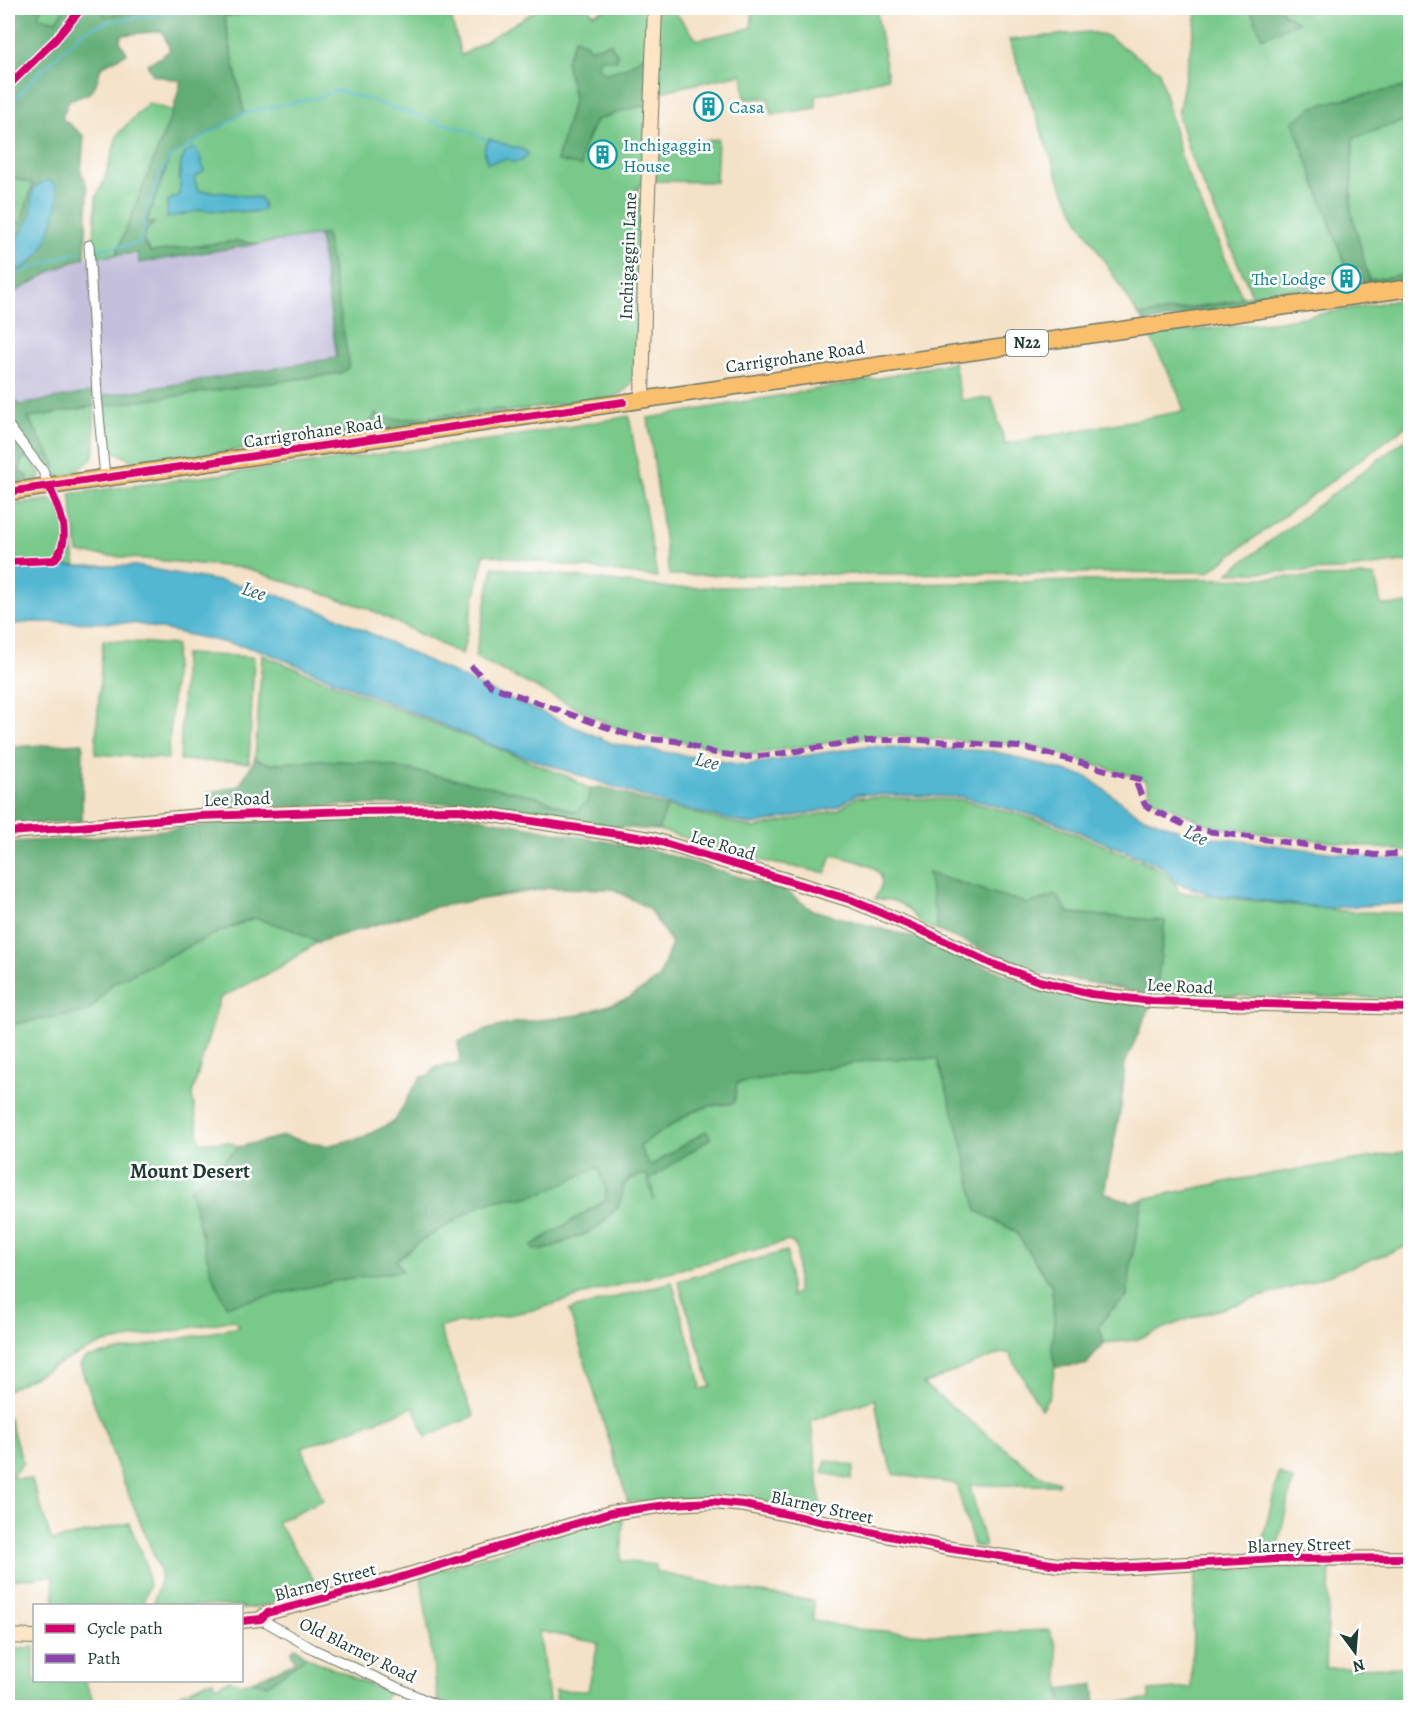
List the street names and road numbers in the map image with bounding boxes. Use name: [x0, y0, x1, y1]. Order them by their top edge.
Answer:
street label: Inchigaggin Lane: [614, 192, 642, 320]
road number: N22: [1006, 330, 1048, 356]
street label: Carrigrohane Road: [724, 335, 866, 379]
street label: Carrigrohane Road: [242, 410, 384, 454]
street label: Lee Road: [203, 786, 271, 812]
street label: Lee Road: [688, 824, 759, 866]
street label: Lee Road: [1146, 972, 1214, 1000]
street label: Blarney Street: [769, 1484, 876, 1530]
street label: Blarney Street: [1247, 1531, 1352, 1559]
street label: Blarney Street: [272, 1557, 378, 1607]
street label: Old Blarney Road: [295, 1611, 421, 1689]

